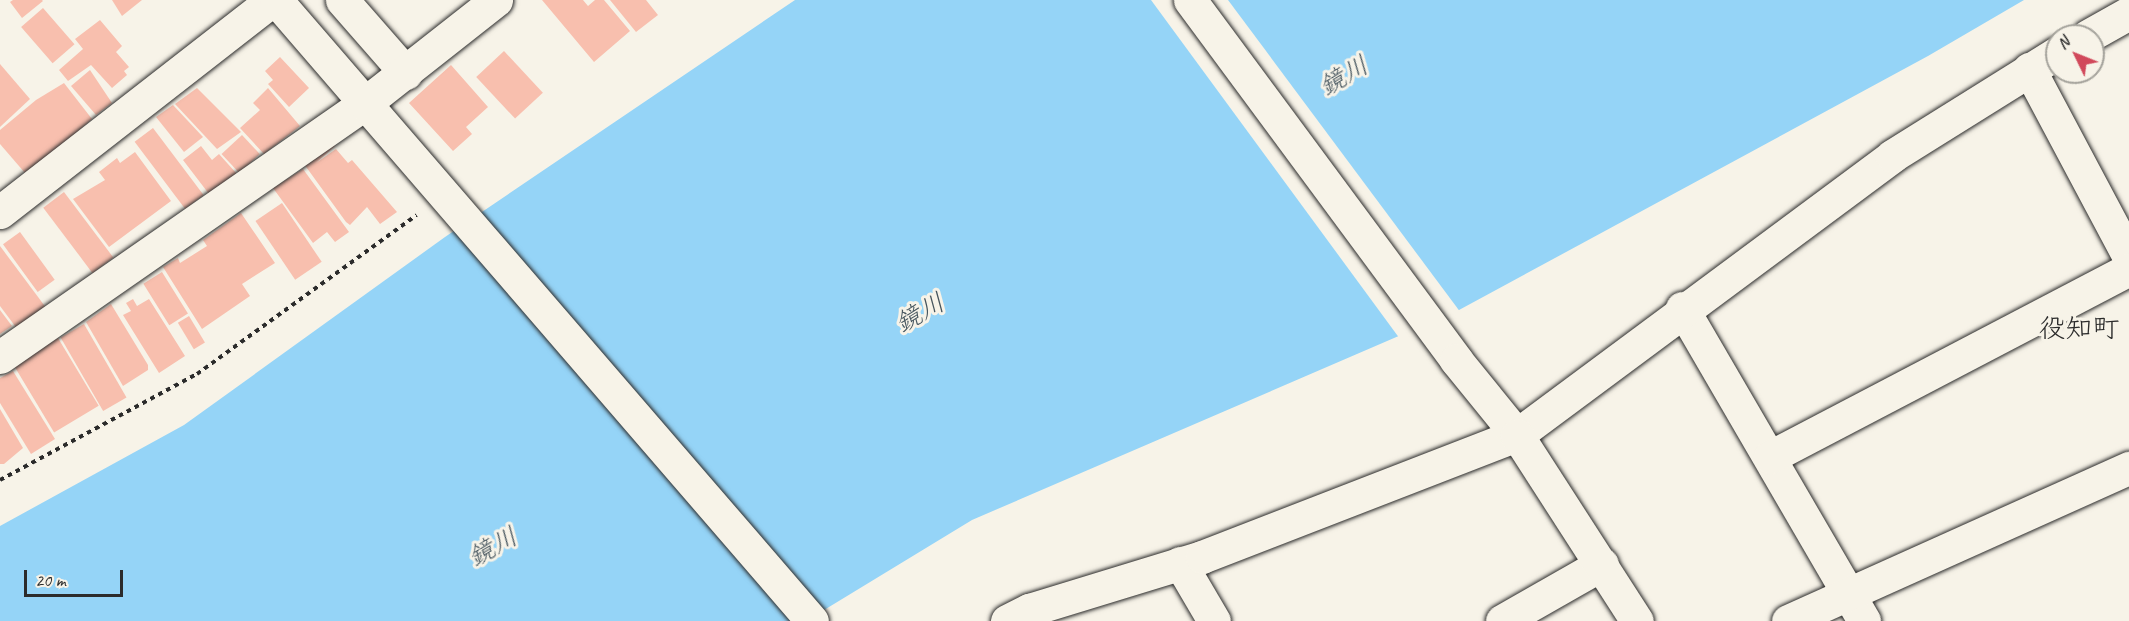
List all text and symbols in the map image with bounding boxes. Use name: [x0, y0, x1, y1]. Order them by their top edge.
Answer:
north arrow: [2045, 24, 2105, 84]
text: N: [2053, 33, 2074, 54]
water label: 鏡川: [1314, 49, 1374, 103]
water label: 鏡川: [890, 287, 950, 339]
district label: 役知町: [2039, 313, 2119, 345]
water label: 鏡川: [463, 521, 523, 573]
scale bar: [27, 558, 126, 596]
text: 20 m: [35, 569, 66, 591]

